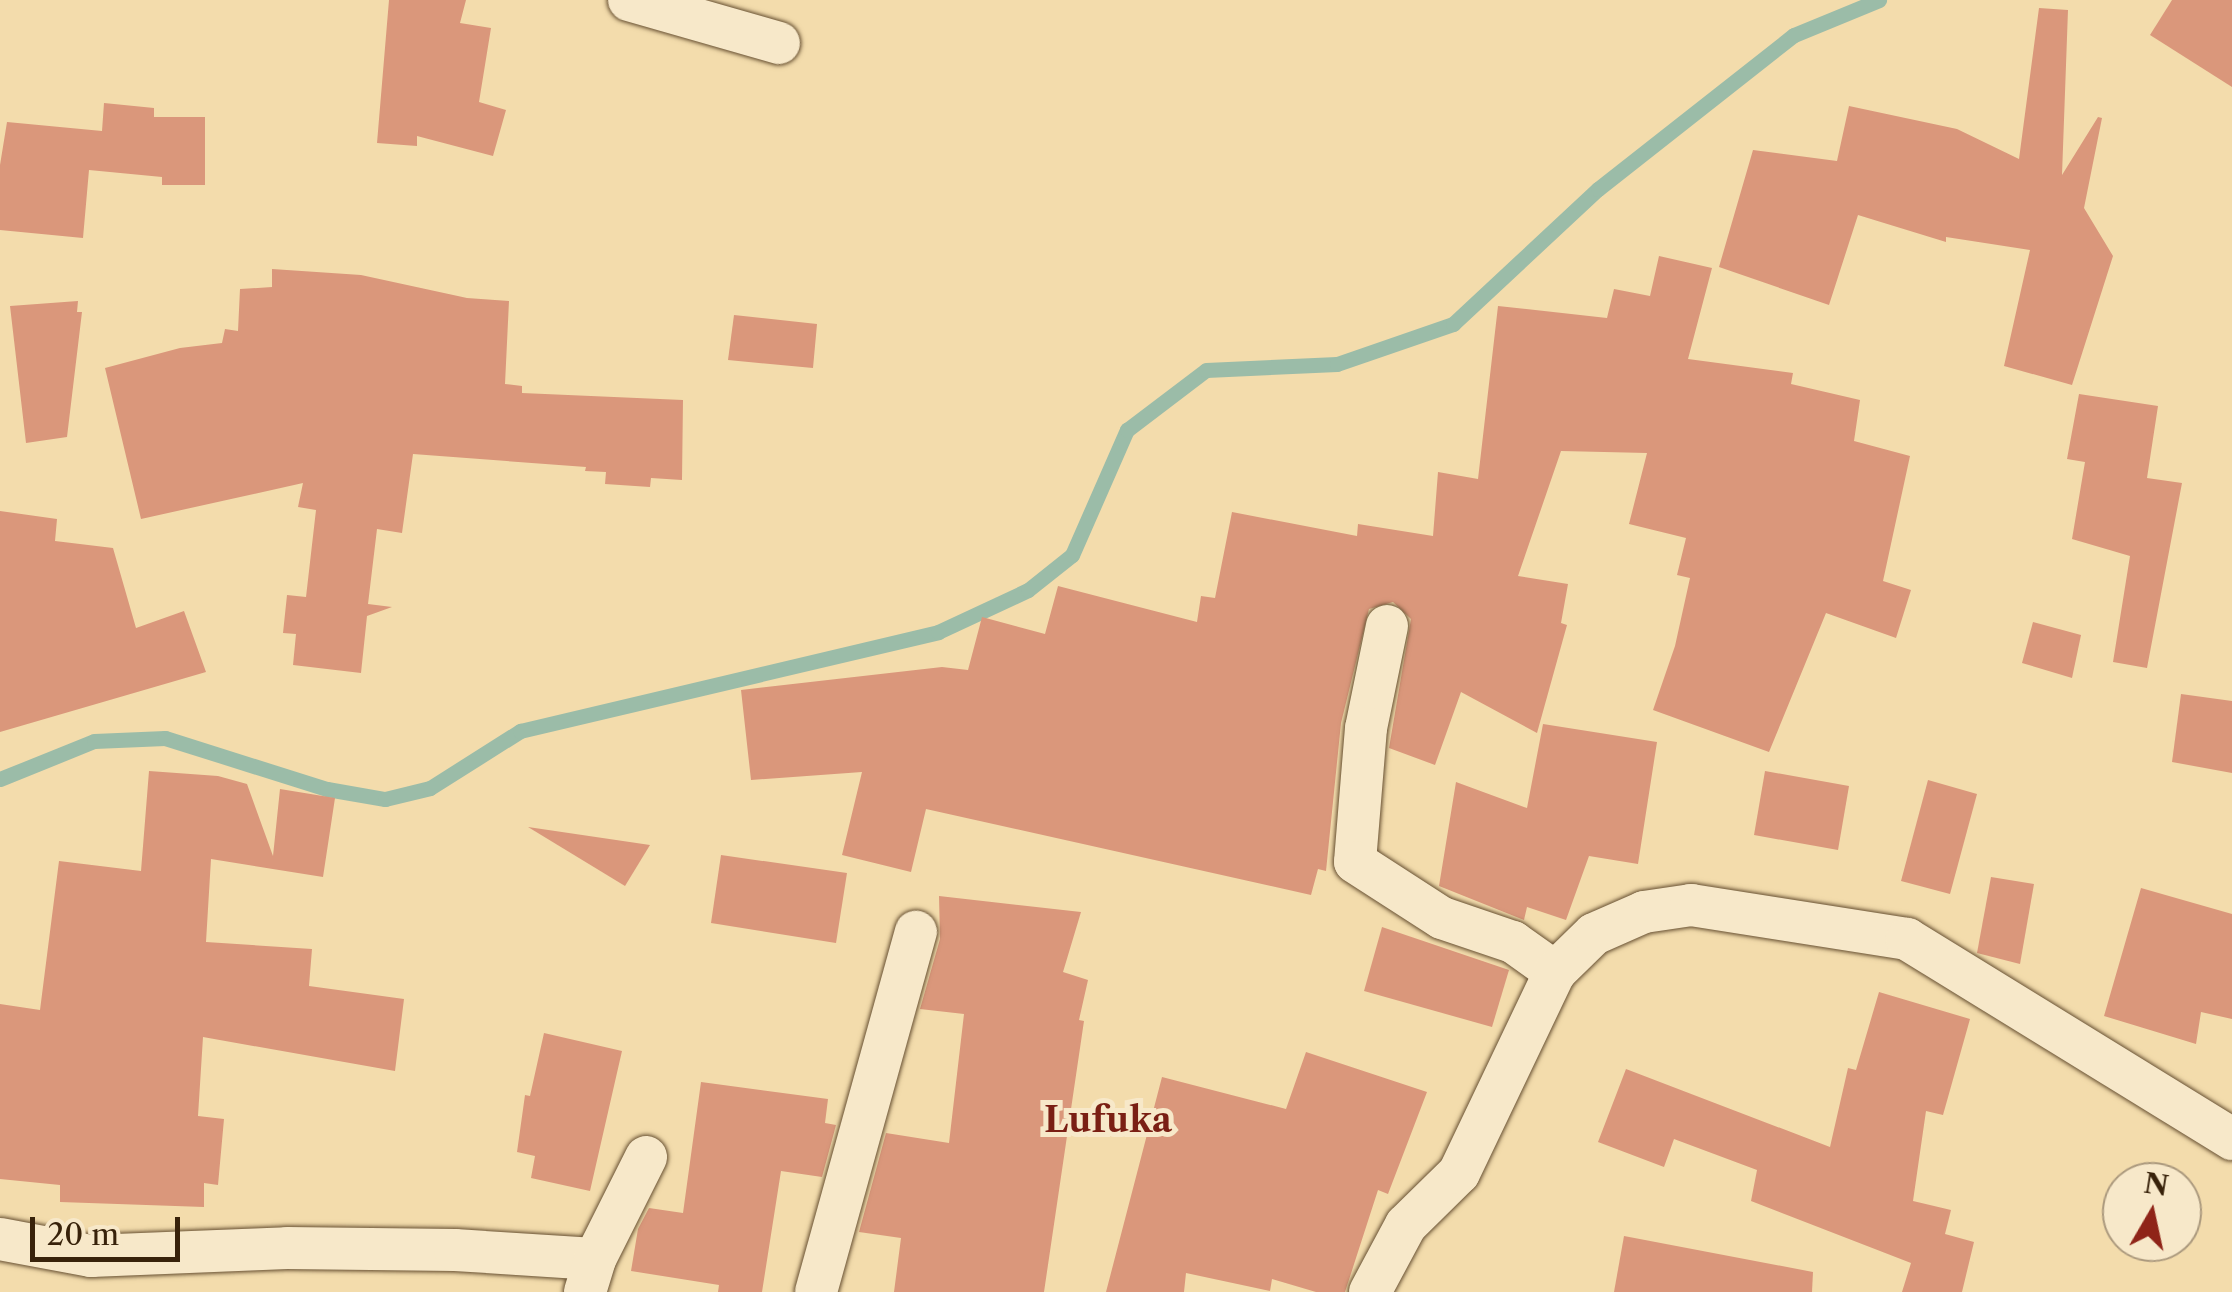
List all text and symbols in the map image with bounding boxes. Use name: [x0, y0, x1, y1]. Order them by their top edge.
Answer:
district label: Lufuka: [1044, 1099, 1172, 1141]
north arrow: [2102, 1162, 2202, 1262]
text: N: [2142, 1166, 2171, 1203]
scale bar: [35, 1197, 185, 1259]
text: 20 m: [47, 1216, 119, 1253]

